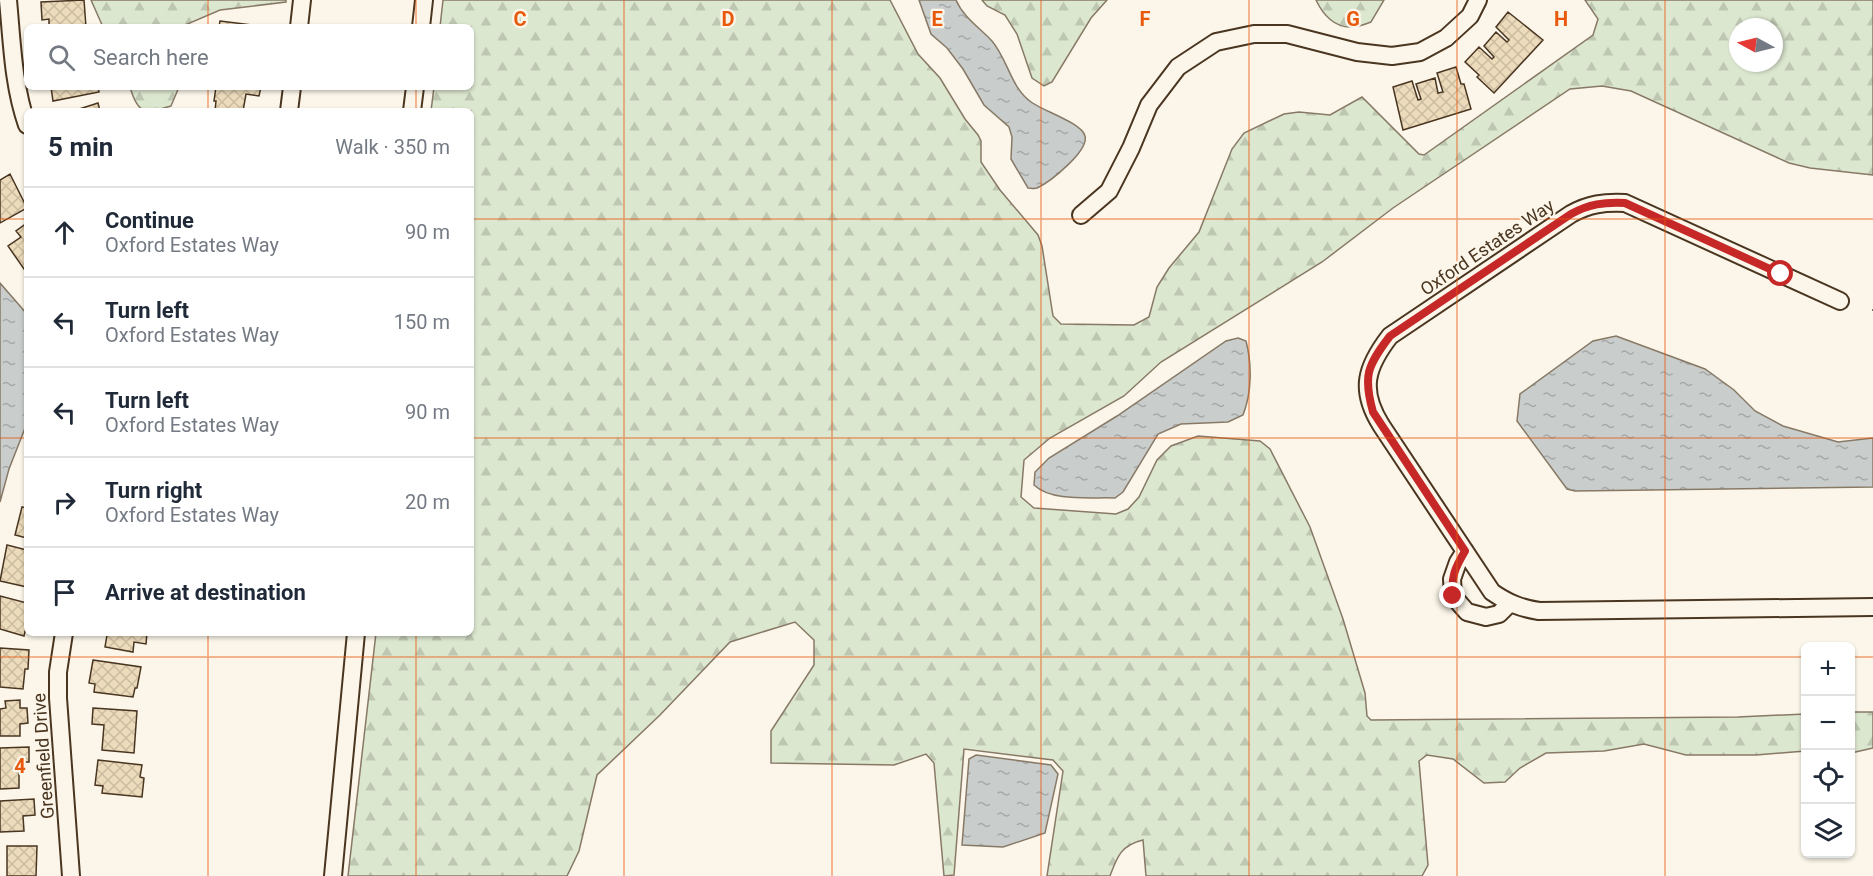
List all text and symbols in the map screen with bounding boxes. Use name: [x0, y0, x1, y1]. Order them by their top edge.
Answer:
text: C: [513, 7, 527, 31]
text: D: [722, 7, 735, 31]
text: E: [931, 7, 943, 31]
text: F: [1140, 7, 1151, 31]
text: G: [1346, 7, 1360, 31]
text: H: [1554, 7, 1568, 31]
north arrow: [1729, 18, 1783, 72]
search box: [24, 24, 474, 90]
icon: search: [45, 41, 78, 74]
text: Search here: [93, 45, 209, 70]
text: 5 min: [48, 132, 113, 162]
text: Walk · 350 m: [335, 135, 450, 159]
street label: Oxford Estates Way: [1416, 194, 1558, 300]
text: Continue: [105, 208, 194, 233]
icon: ahead: [48, 216, 81, 249]
text: 90 m: [405, 220, 450, 244]
text: Oxford Estates Way: [105, 233, 279, 257]
route start: [1767, 260, 1793, 286]
text: Turn left: [105, 298, 189, 323]
icon: left: [48, 306, 81, 339]
text: 150 m: [394, 310, 450, 334]
text: Oxford Estates Way: [105, 323, 279, 347]
text: Turn left: [105, 388, 189, 413]
icon: left: [48, 396, 81, 429]
text: 90 m: [405, 400, 450, 424]
text: Oxford Estates Way: [105, 413, 279, 437]
text: Turn right: [105, 478, 202, 503]
icon: right: [48, 486, 81, 519]
text: 20 m: [405, 490, 450, 514]
text: Oxford Estates Way: [105, 503, 279, 527]
icon: arrive: [48, 576, 81, 609]
text: Arrive at destination: [105, 580, 306, 605]
route end: [1439, 582, 1465, 608]
map controls: [1801, 642, 1855, 858]
button: +: [1801, 642, 1855, 696]
street label: Greenfield Drive: [28, 692, 58, 820]
button: −: [1801, 696, 1855, 750]
button: locate: [1801, 750, 1855, 804]
text: 4: [14, 754, 26, 778]
button: layers: [1801, 804, 1855, 858]

